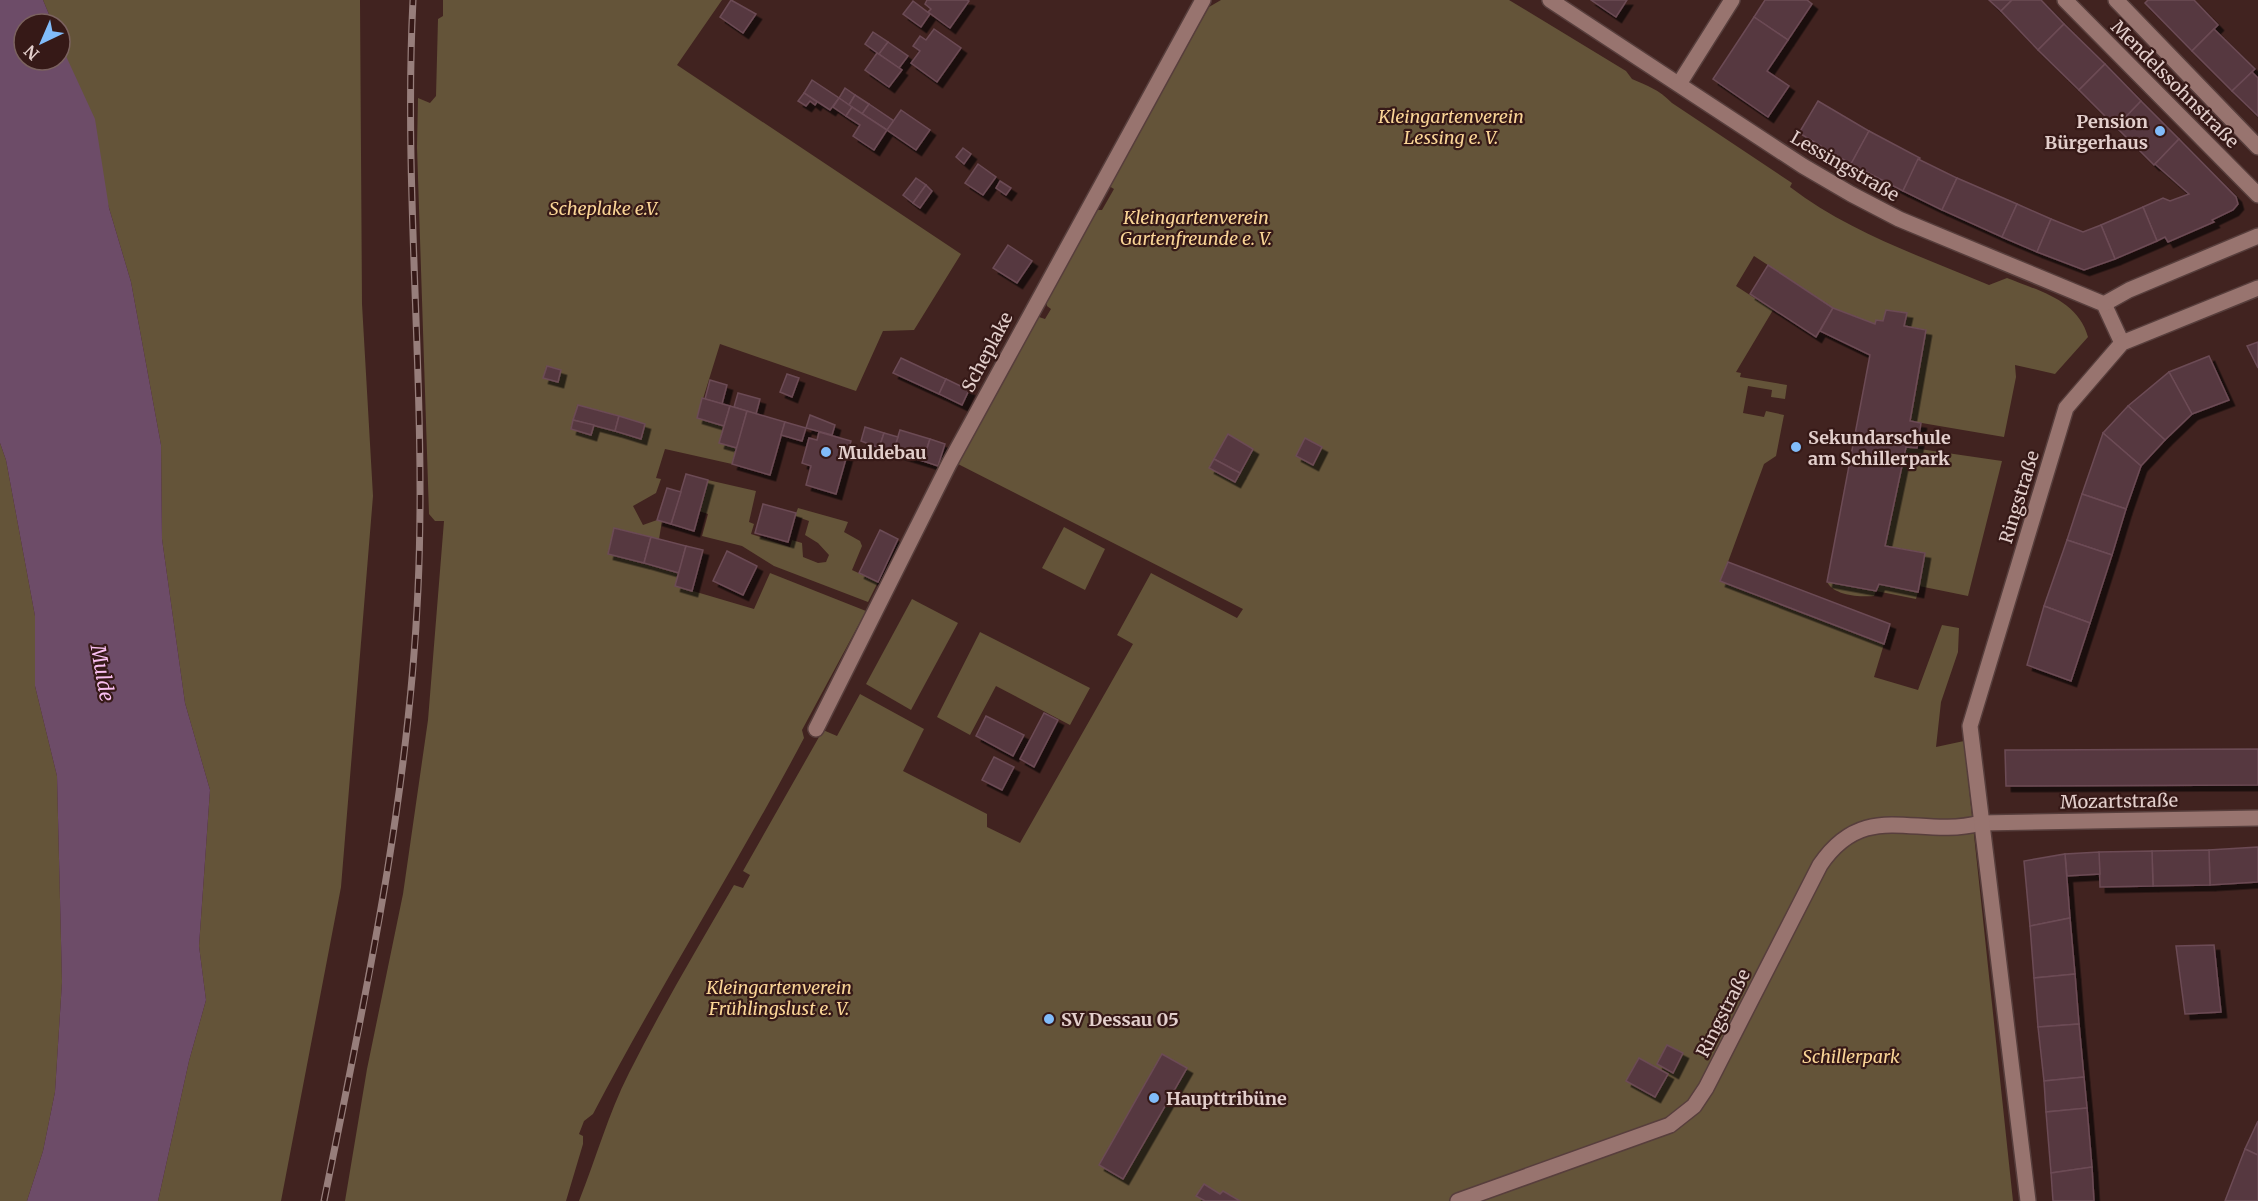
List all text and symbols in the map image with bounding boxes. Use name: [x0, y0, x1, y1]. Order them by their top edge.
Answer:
north arrow: [12, 12, 72, 72]
street label: Mendelssohnstraße: [2106, 15, 2244, 153]
text: N: [20, 41, 43, 64]
park label: Kleingartenverein Lessing e. V.: [1377, 105, 1524, 149]
place label: Pension Bürgerhaus: [2045, 110, 2148, 154]
marker: Pension Bürgerhaus: [2153, 124, 2167, 138]
street label: Lessingstraße: [1787, 126, 1903, 206]
park label: Scheplake e.V.: [549, 197, 659, 220]
park label: Kleingartenverein Gartenfreunde e. V.: [1120, 206, 1272, 250]
street label: Scheplake: [956, 308, 1018, 396]
place label: Sekundarschule am Schillerpark: [1808, 426, 1951, 470]
marker: Sekundarschule am Schillerpark: [1789, 440, 1803, 454]
place label: Muldebau: [838, 441, 927, 464]
marker: Muldebau: [819, 445, 833, 459]
street label: Ringstraße: [1994, 448, 2044, 546]
water label: Mulde: [86, 642, 120, 703]
street label: Mozartstraße: [2060, 788, 2178, 814]
street label: Ringstraße: [1691, 965, 1755, 1061]
park label: Kleingartenverein Frühlingslust e. V.: [705, 976, 852, 1020]
place label: SV Dessau 05: [1061, 1008, 1179, 1031]
marker: SV Dessau 05: [1042, 1012, 1056, 1026]
park label: Schillerpark: [1802, 1045, 1900, 1068]
place label: Haupttribüne: [1166, 1087, 1287, 1110]
marker: Haupttribüne: [1147, 1091, 1161, 1105]

